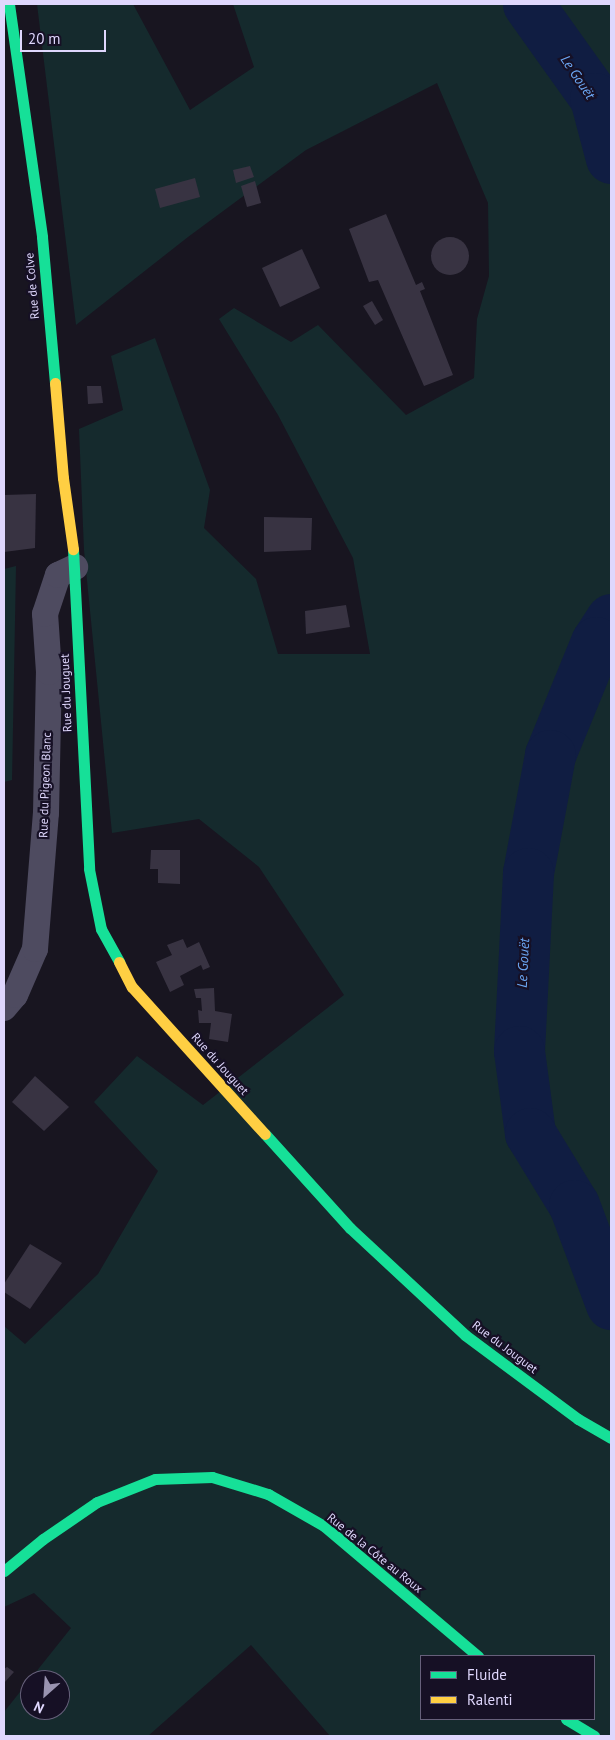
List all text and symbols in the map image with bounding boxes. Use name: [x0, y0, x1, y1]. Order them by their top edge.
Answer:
scale bar: [22, 20, 109, 52]
text: 20 m: [28, 29, 61, 48]
water label: Le Gouët: [557, 52, 599, 102]
street label: Rue de Colve: [22, 252, 42, 320]
street label: Rue du Jouguet: [57, 654, 75, 732]
street label: Rue du Pigeon Blanc: [36, 732, 54, 838]
water label: Le Gouët: [513, 938, 533, 988]
street label: Rue du Jouguet: [188, 1030, 252, 1098]
street label: Rue du Jouguet: [469, 1318, 541, 1376]
street label: Rue de la Côte au Roux: [324, 1510, 426, 1596]
legend: [420, 1655, 595, 1720]
text: Fluide: [467, 1665, 507, 1684]
north arrow: [20, 1670, 70, 1720]
text: Ralenti: [467, 1690, 513, 1709]
text: N: [31, 1697, 47, 1718]

